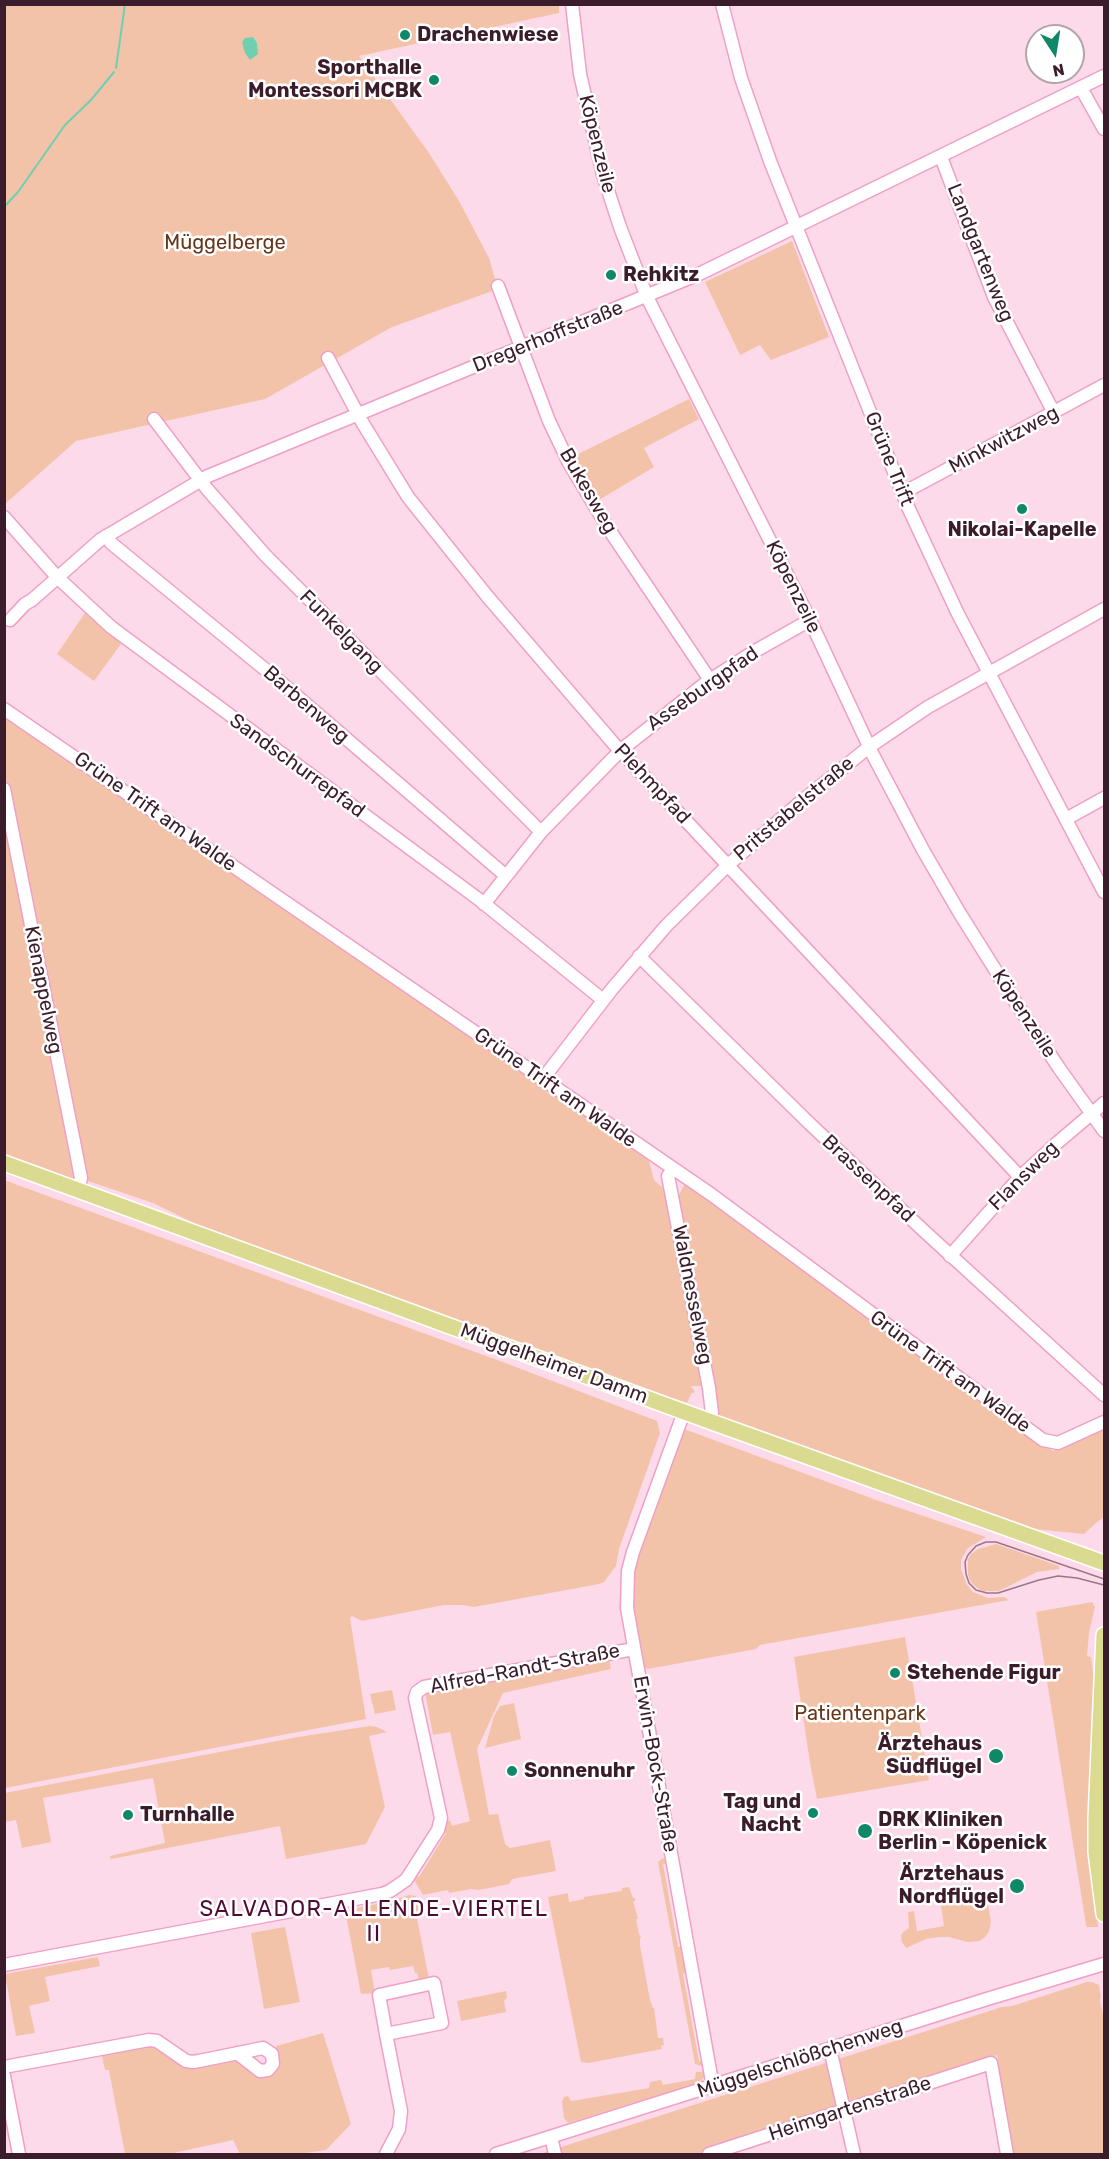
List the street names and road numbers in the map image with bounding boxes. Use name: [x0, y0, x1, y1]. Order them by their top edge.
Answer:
street label: Köpenzeile: [573, 92, 621, 196]
street label: Landgartenweg: [941, 180, 1019, 326]
street label: Dregerhoffstraße: [469, 296, 627, 378]
street label: Minkwitzweg: [945, 401, 1063, 479]
street label: Grüne Trift: [859, 408, 919, 510]
street label: Bukesweg: [554, 444, 622, 538]
street label: Köpenzeile: [760, 537, 826, 637]
street label: Funkelgang: [294, 585, 388, 679]
street label: Asseburgpfad: [643, 642, 763, 736]
street label: Barbenweg: [258, 661, 354, 749]
street label: Sandschurrepfad: [225, 709, 369, 823]
street label: Plehmpfad: [609, 739, 695, 829]
street label: Grüne Trift am Walde: [69, 747, 241, 877]
street label: Pritstabelstraße: [729, 752, 859, 866]
street label: Kienappelweg: [19, 924, 67, 1056]
street label: Köpenzeile: [987, 965, 1061, 1063]
street label: Grüne Trift am Walde: [469, 1023, 641, 1153]
street label: Brassenpfad: [817, 1130, 919, 1228]
street label: Flansweg: [984, 1136, 1064, 1216]
street label: Waldnesselweg: [667, 1223, 717, 1367]
street label: Grüne Trift am Walde: [865, 1306, 1035, 1438]
street label: Müggelheimer Damm: [457, 1319, 651, 1409]
street label: Alfred-Randt-Straße: [428, 1639, 622, 1699]
street label: Erwin-Bock-Straße: [628, 1674, 682, 1854]
street label: Müggelschlößchenweg: [694, 2014, 906, 2104]
street label: Heimgartenstraße: [766, 2071, 934, 2147]

